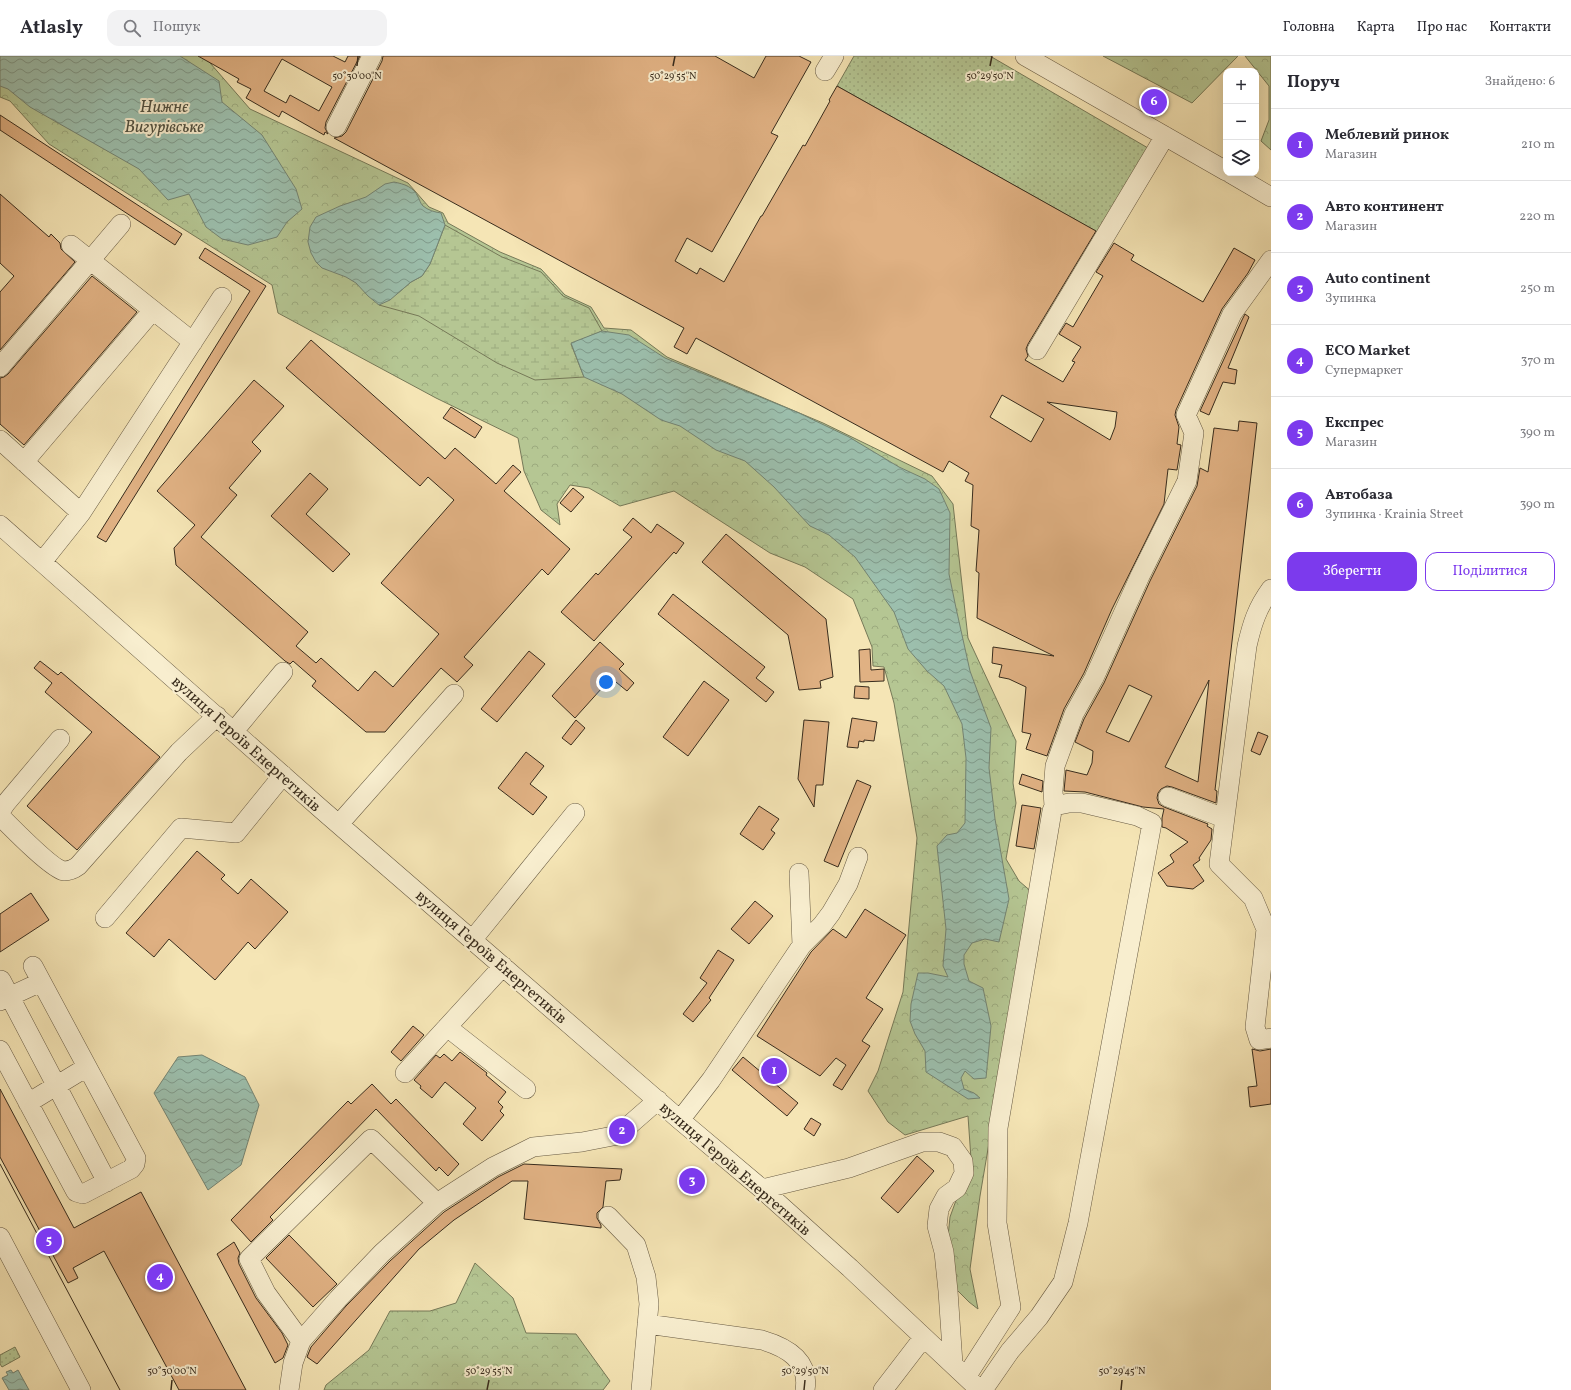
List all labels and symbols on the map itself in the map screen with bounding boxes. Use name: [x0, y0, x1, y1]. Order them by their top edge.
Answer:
text: 50°30'00"N: [332, 69, 382, 83]
text: 50°29'55"N: [650, 69, 697, 83]
text: 50°29'50"N: [966, 69, 1014, 83]
pin: 6: [1141, 87, 1167, 117]
water label: Нижнє Вигурівське: [125, 96, 204, 139]
street label: вулиця Героїв Енергетиків: [166, 671, 325, 818]
your location: [596, 672, 616, 692]
street label: вулиця Героїв Енергетиків: [410, 885, 571, 1030]
pin: 1: [761, 1056, 787, 1086]
street label: вулиця Героїв Енергетиків: [654, 1097, 815, 1242]
pin: 2: [609, 1116, 635, 1146]
pin: 3: [679, 1166, 705, 1196]
pin: 5: [36, 1226, 62, 1256]
pin: 4: [147, 1262, 173, 1292]
text: 50°30'00"N: [147, 1364, 197, 1378]
text: 50°29'55"N: [466, 1364, 513, 1378]
text: 50°29'50"N: [781, 1364, 829, 1378]
text: 50°29'45"N: [1099, 1364, 1146, 1378]

